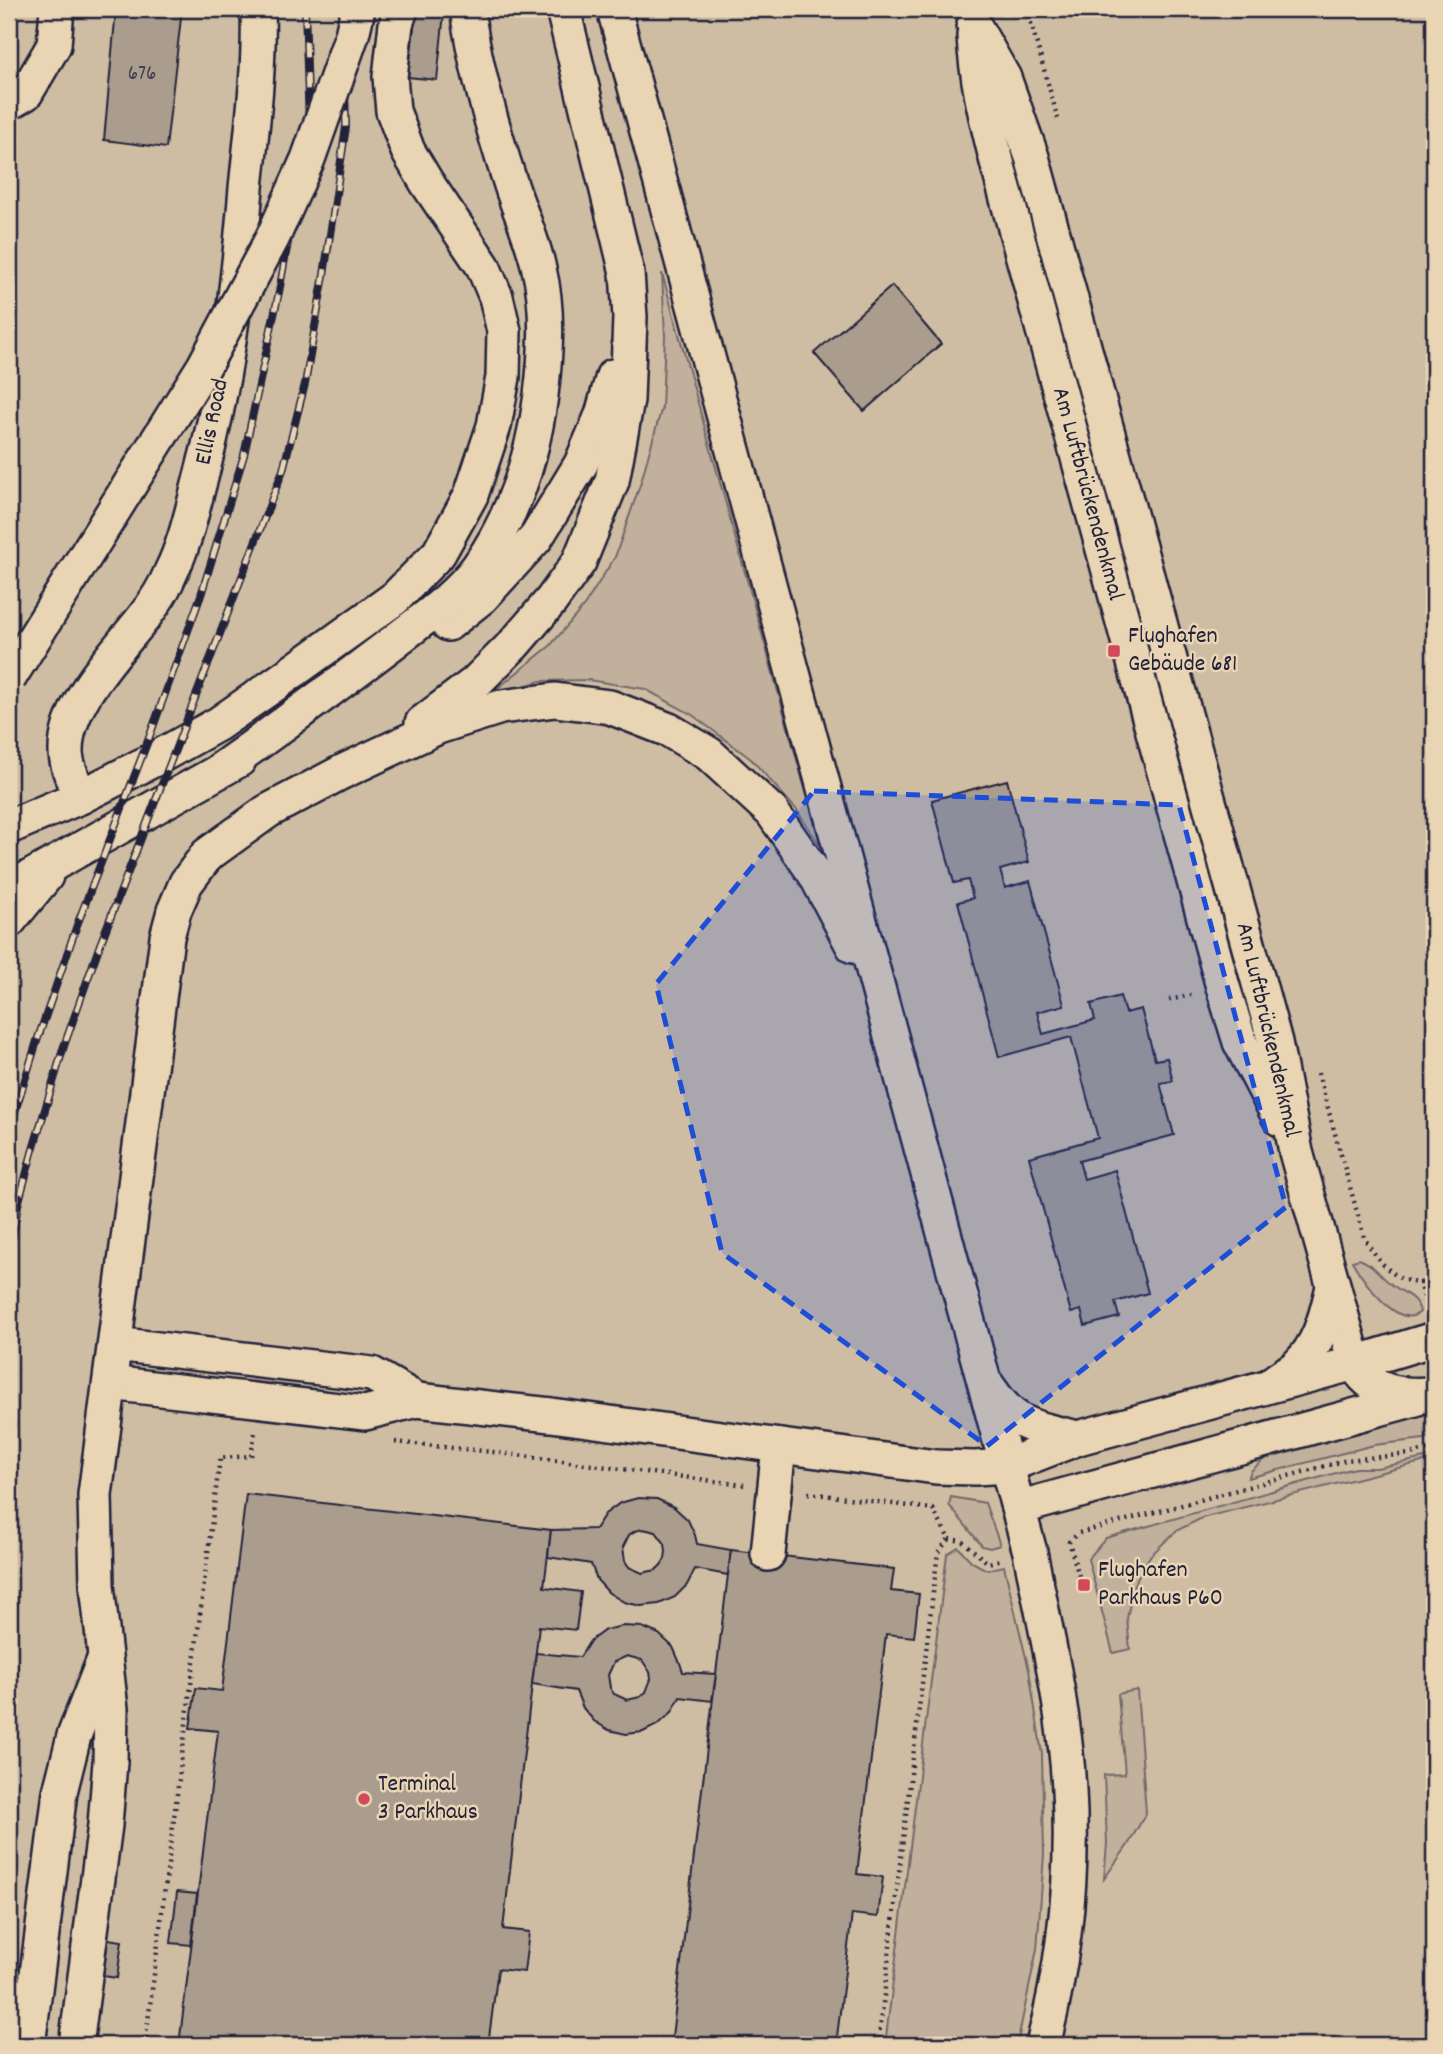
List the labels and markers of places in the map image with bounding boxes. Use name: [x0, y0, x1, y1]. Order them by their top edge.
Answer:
place label: Flughafen Gebäude 681: [1128, 620, 1237, 682]
marker: Flughafen Gebäude 681: [1106, 643, 1122, 659]
place label: Flughafen Parkhaus P60: [1098, 1554, 1223, 1616]
marker: Flughafen Parkhaus P60: [1076, 1577, 1092, 1593]
place label: Terminal 3 Parkhaus: [378, 1768, 478, 1830]
marker: Terminal 3 Parkhaus: [356, 1791, 372, 1807]

